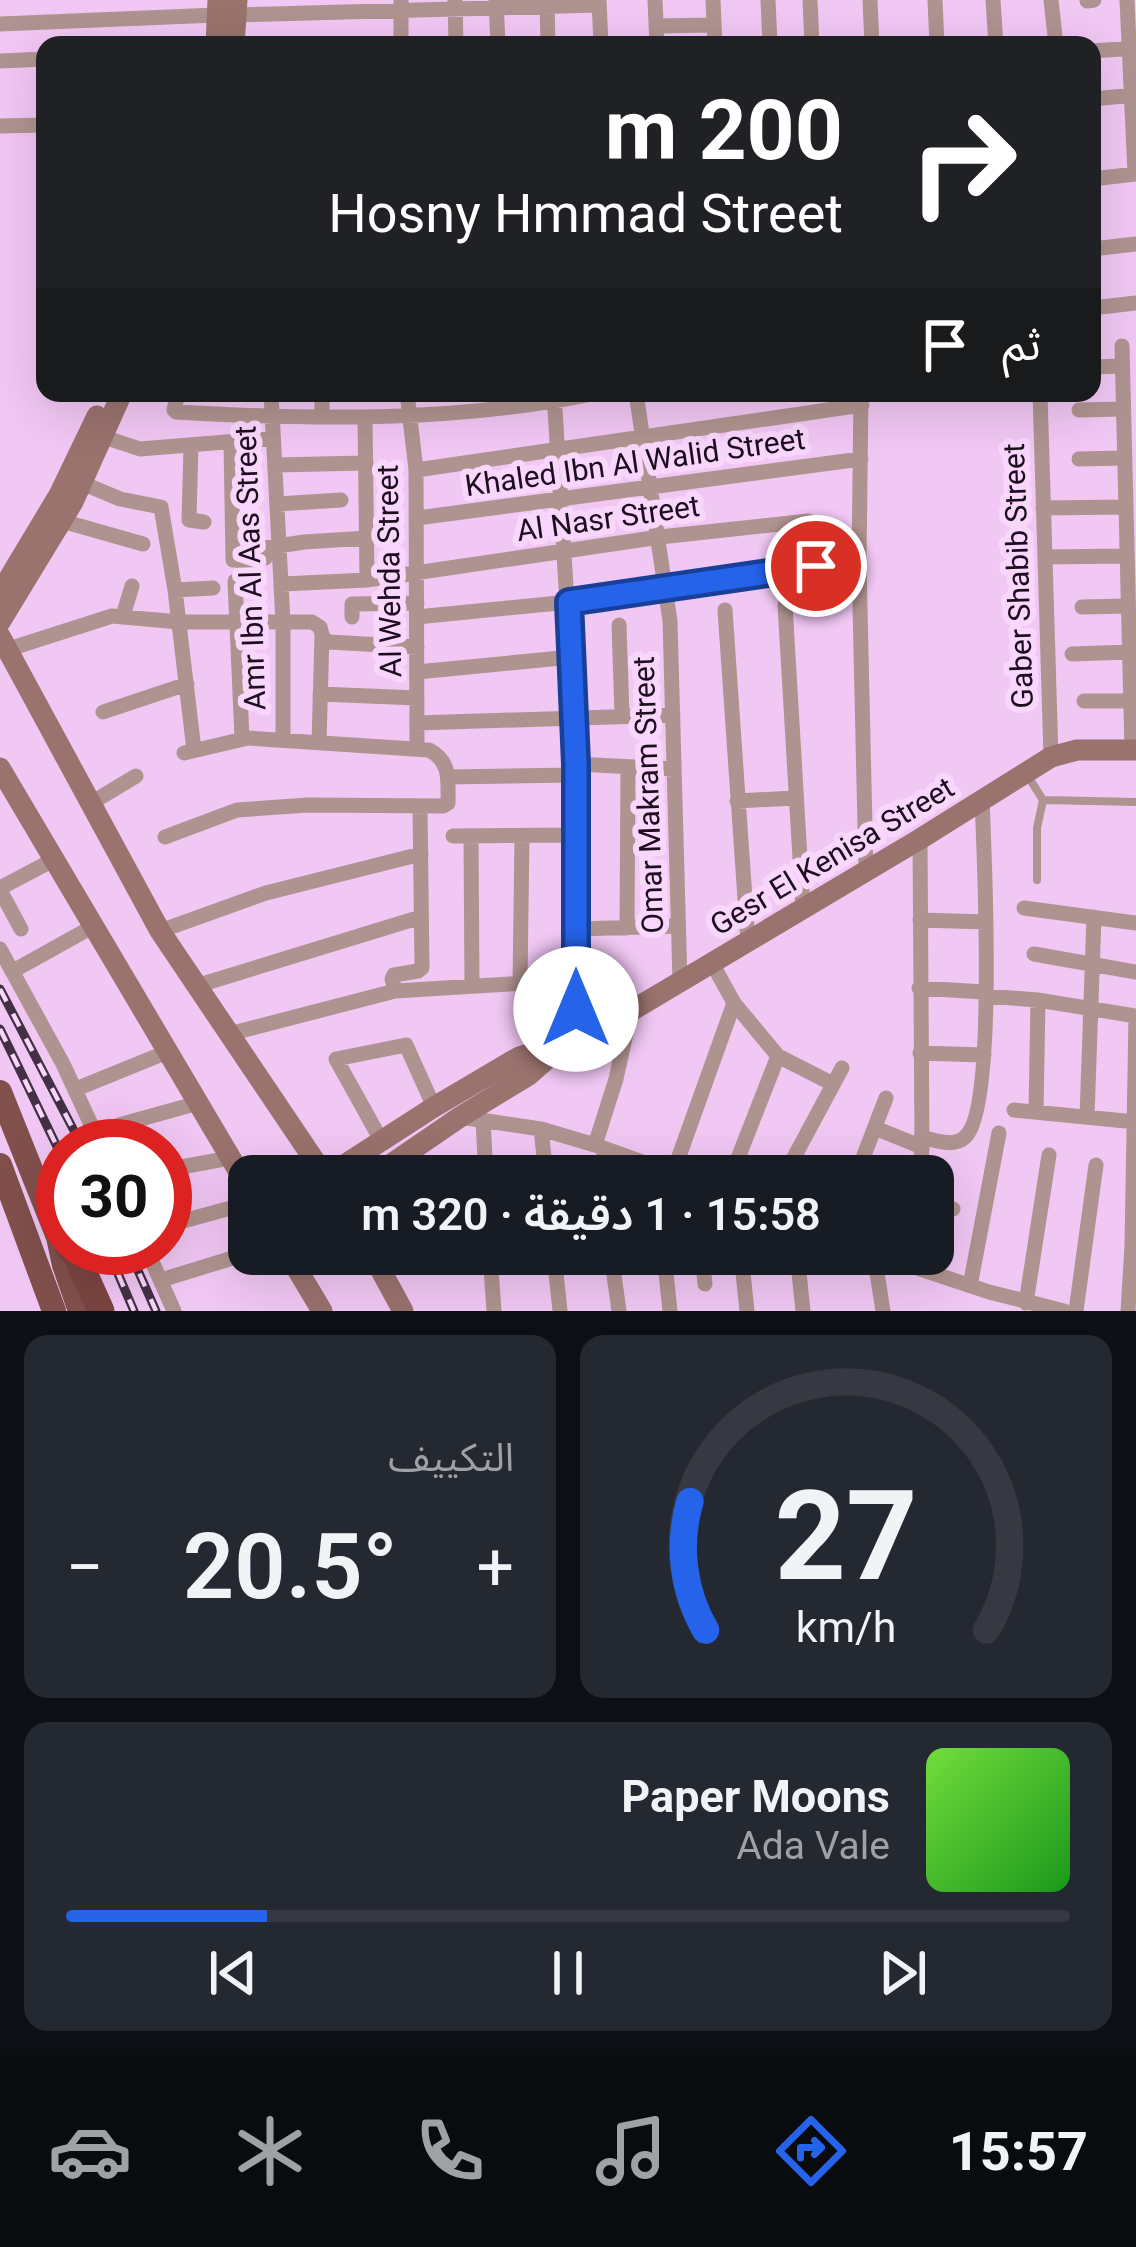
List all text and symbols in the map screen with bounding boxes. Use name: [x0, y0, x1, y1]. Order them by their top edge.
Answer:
text: 200 m: [605, 81, 843, 180]
icon: right: [885, 84, 1041, 240]
text: Hosny Hmmad Street: [328, 182, 843, 245]
icon: arrive: [912, 312, 978, 378]
text: ثم: [1002, 318, 1041, 371]
street label: Khaled Ibn Al Walid Street: [463, 421, 807, 503]
street label: Amr Ibn Al Aas Street: [228, 425, 272, 711]
street label: Gaber Shabib Street: [996, 443, 1040, 709]
street label: Al Wehda Street: [370, 464, 408, 678]
street label: Al Nasr Street: [514, 488, 702, 548]
pin: [765, 515, 867, 617]
icon: arrive: [783, 533, 849, 599]
street label: Omar Makram Street: [626, 656, 670, 934]
street label: Gesr El Kenisa Street: [704, 769, 960, 943]
position arrow: [513, 946, 639, 1072]
speed limit sign: 30: [36, 1119, 192, 1275]
text: 15:58 · 1 دقيقة · 320 m: [361, 1188, 821, 1241]
text: التكييف: [388, 1435, 514, 1481]
text: 27: [774, 1463, 918, 1609]
text: 20.5°: [183, 1515, 397, 1620]
text: −: [66, 1529, 104, 1606]
text: +: [477, 1529, 514, 1606]
text: km/h: [796, 1601, 896, 1651]
text: Paper Moons: [621, 1770, 890, 1823]
text: Ada Vale: [736, 1823, 890, 1869]
icon: previous: [200, 1940, 266, 2006]
icon: pause: [535, 1940, 601, 2006]
icon: next: [870, 1940, 936, 2006]
icon: car: [48, 2109, 132, 2193]
icon: climate: [228, 2109, 312, 2193]
icon: phone: [408, 2109, 492, 2193]
icon: music: [589, 2109, 673, 2193]
icon: directions: [769, 2109, 853, 2193]
text: 15:57: [949, 2120, 1088, 2183]

